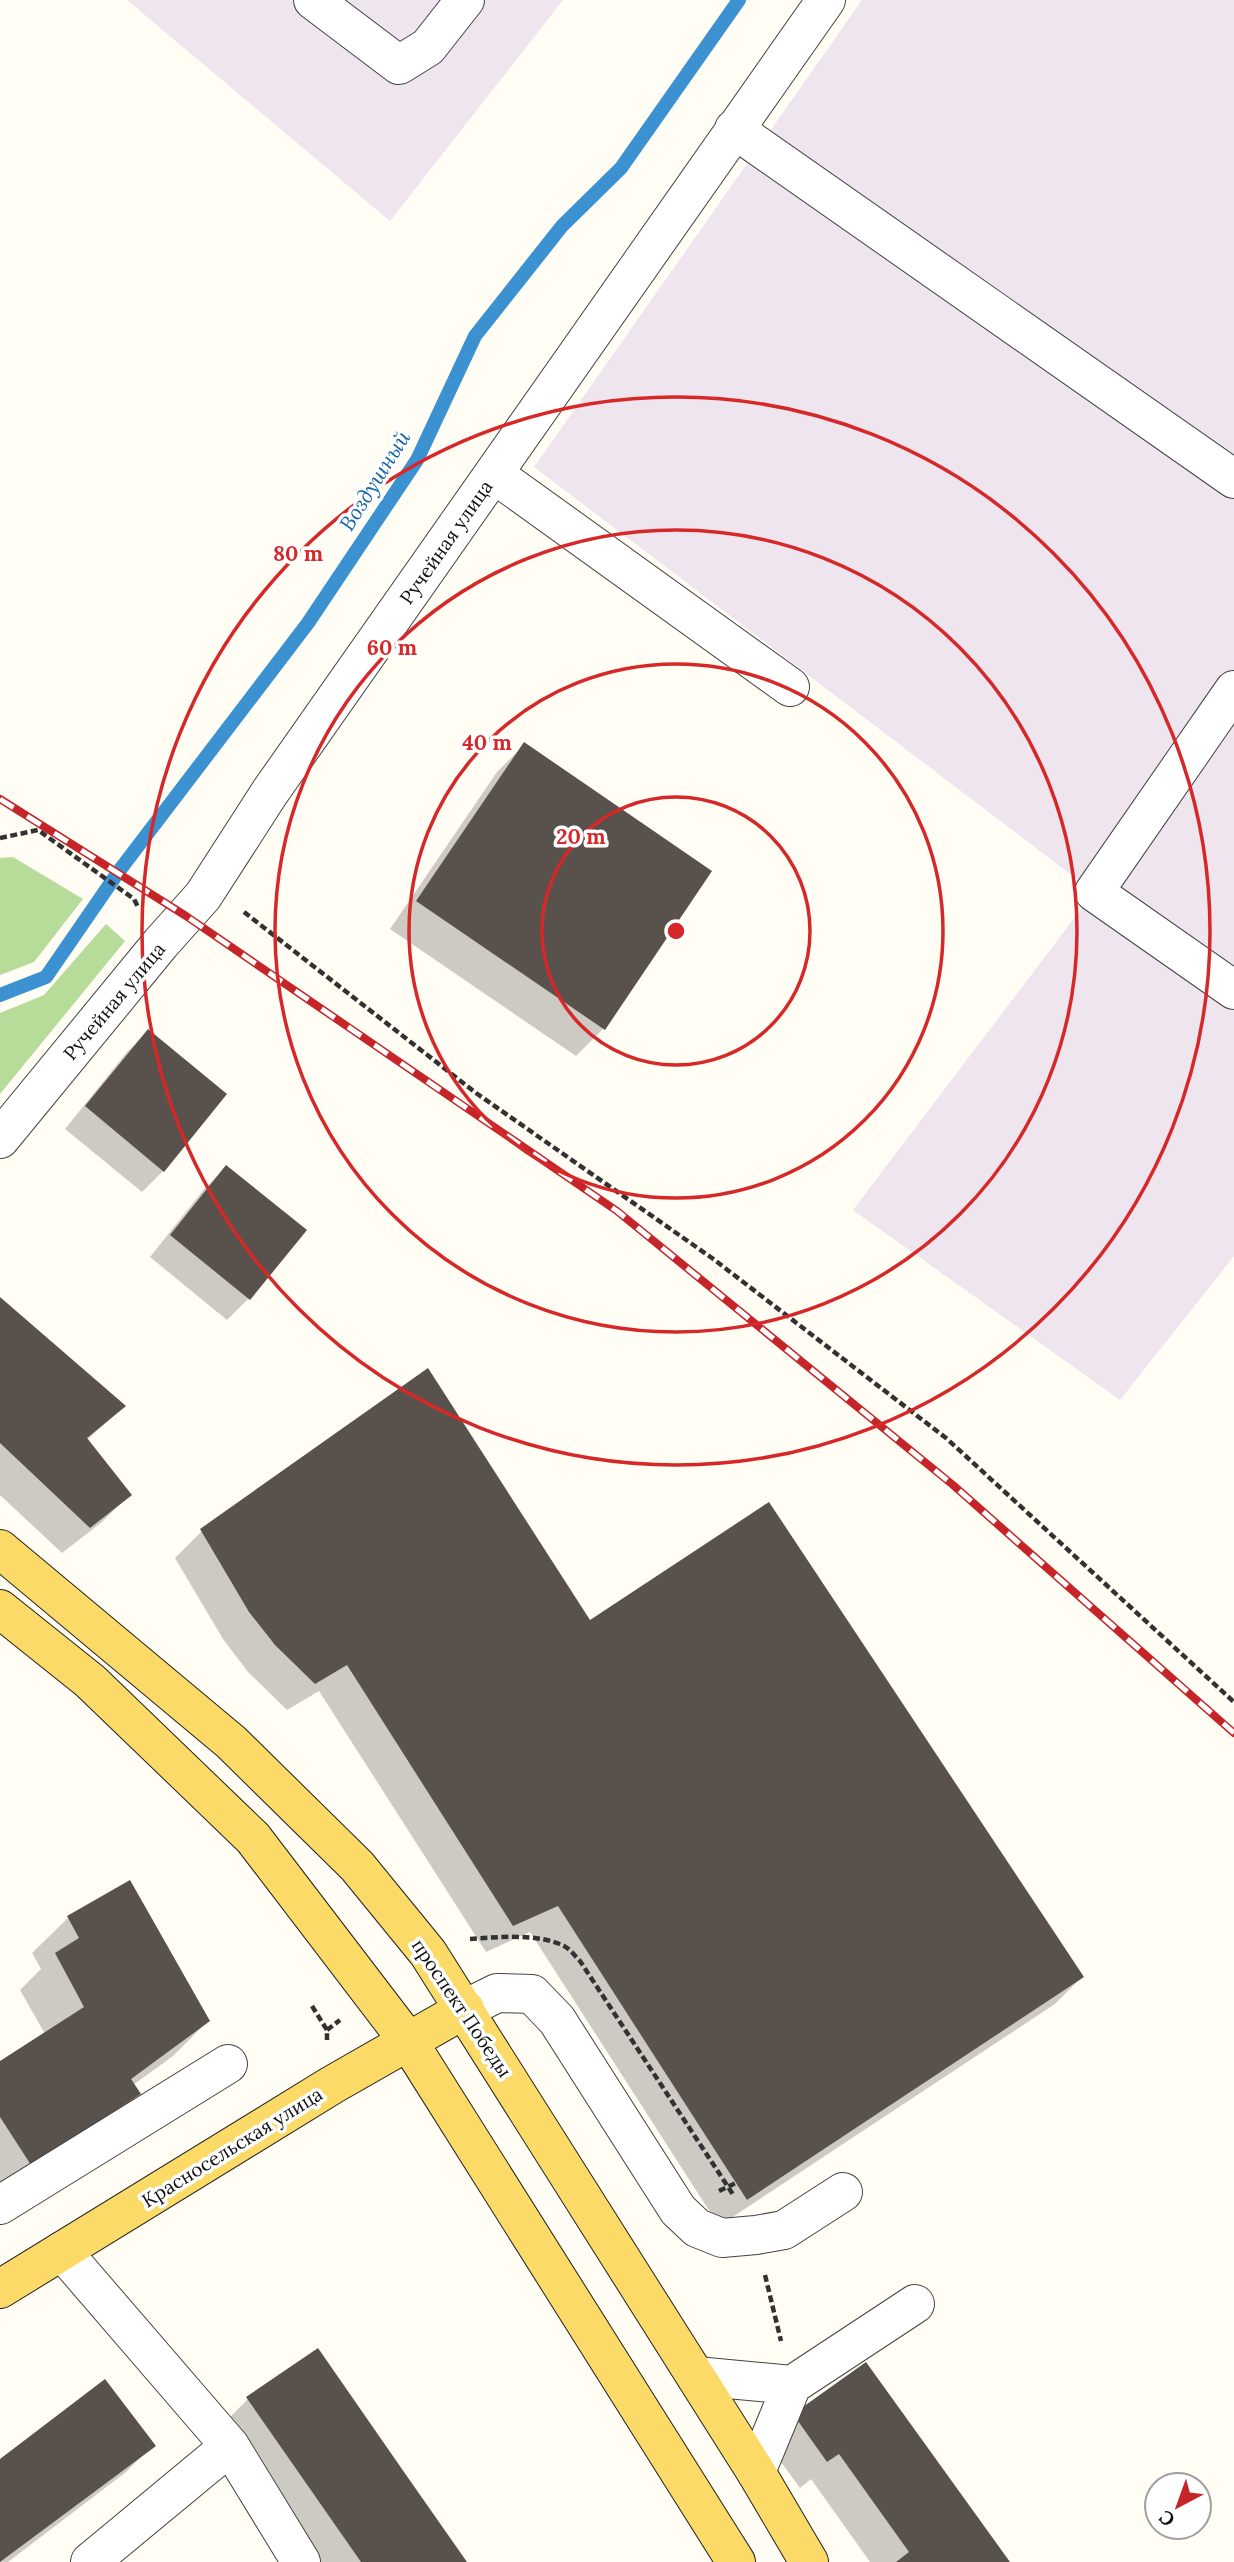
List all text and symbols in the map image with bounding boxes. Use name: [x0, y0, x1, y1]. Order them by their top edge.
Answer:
water label: Воздушный: [333, 425, 416, 536]
street label: Ручейная улица: [394, 475, 498, 609]
text: 80 m: [273, 540, 323, 567]
text: 60 m: [367, 634, 417, 661]
text: 40 m: [462, 729, 512, 756]
text: 20 m: [556, 823, 606, 850]
centre of rings: [664, 919, 688, 943]
street label: Ручейная улица: [58, 937, 170, 1065]
street label: проспект Победы: [407, 1934, 517, 2082]
street label: Красносельская улица: [137, 2081, 327, 2212]
north arrow: [1143, 2471, 1213, 2541]
text: С: [1154, 2505, 1180, 2532]

